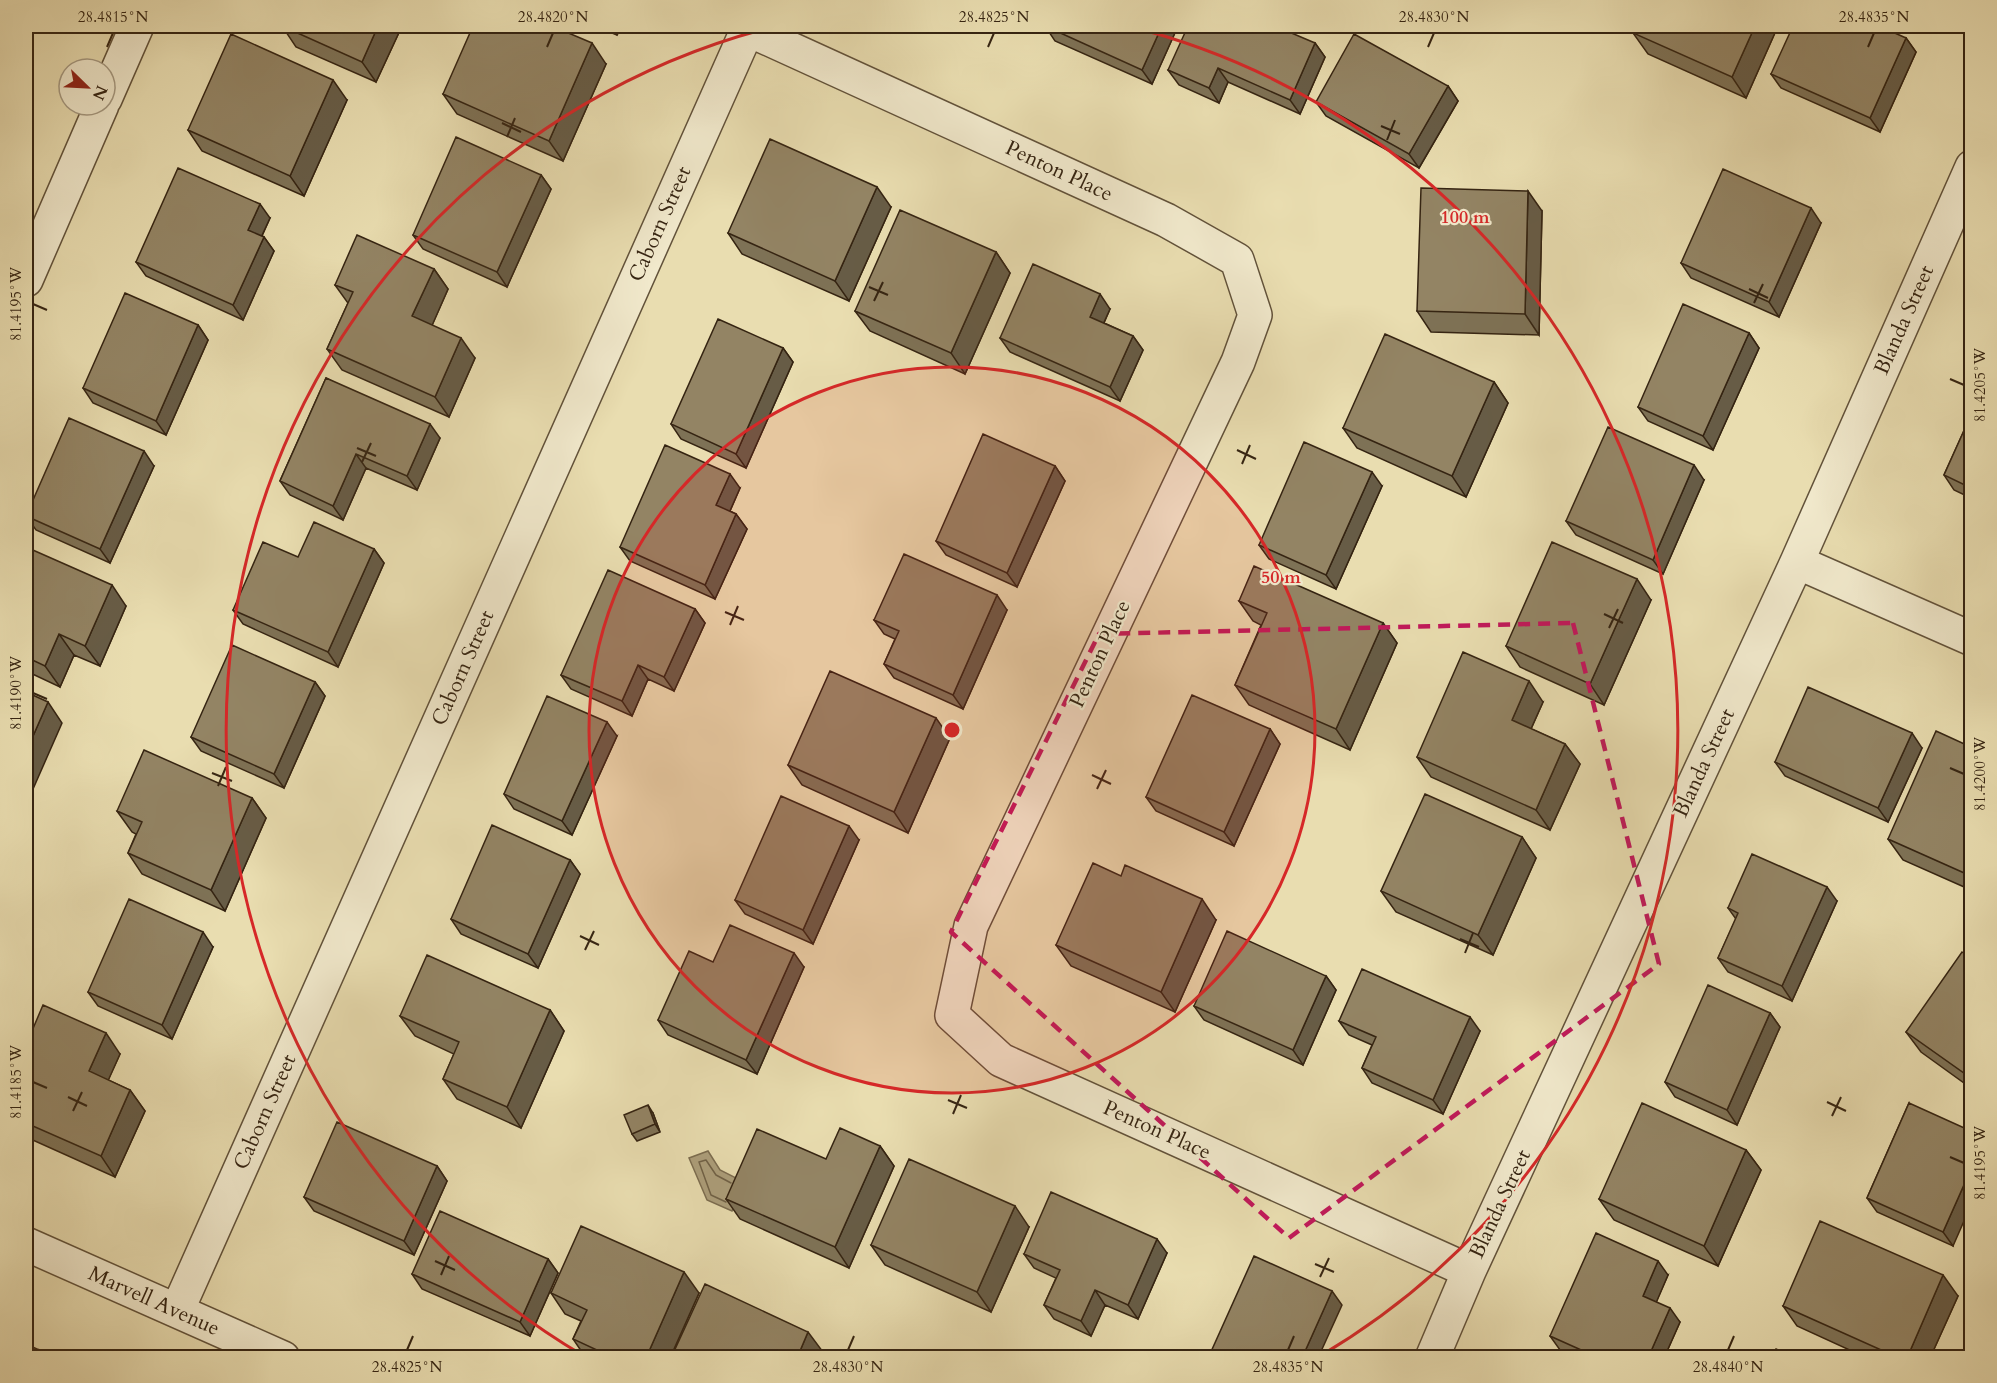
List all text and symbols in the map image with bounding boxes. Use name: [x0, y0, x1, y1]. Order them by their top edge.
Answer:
text: 28.4815°N: [78, 7, 148, 27]
text: 28.4820°N: [518, 7, 588, 27]
text: 28.4825°N: [959, 7, 1029, 27]
text: 28.4830°N: [1399, 7, 1469, 27]
text: 28.4835°N: [1839, 7, 1909, 27]
north arrow: [57, 57, 117, 117]
text: N: [87, 82, 113, 104]
street label: Penton Place: [1001, 133, 1117, 209]
street label: Caborn Street: [622, 161, 699, 286]
text: 100 m: [1440, 205, 1490, 230]
street label: Blanda Street: [1867, 260, 1941, 379]
text: 81.4195°W: [6, 266, 26, 341]
text: 81.4205°W: [1970, 347, 1990, 422]
text: 50 m: [1261, 565, 1301, 590]
street label: Penton Place: [1062, 596, 1138, 712]
street label: Caborn Street: [425, 605, 502, 730]
text: 81.4190°W: [6, 655, 26, 730]
street label: Blanda Street: [1666, 704, 1742, 822]
centre of rings: [942, 720, 962, 740]
text: 81.4200°W: [1970, 736, 1990, 811]
text: 81.4185°W: [6, 1044, 26, 1119]
street label: Caborn Street: [227, 1049, 304, 1174]
street label: Penton Place: [1098, 1093, 1216, 1167]
text: 81.4195°W: [1970, 1125, 1990, 1200]
street label: Blanda Street: [1462, 1145, 1538, 1263]
street label: Marvell Avenue: [84, 1259, 224, 1343]
text: 28.4825°N: [372, 1357, 442, 1377]
text: 28.4830°N: [813, 1357, 883, 1377]
text: 28.4835°N: [1253, 1357, 1323, 1377]
text: 28.4840°N: [1693, 1357, 1763, 1377]

